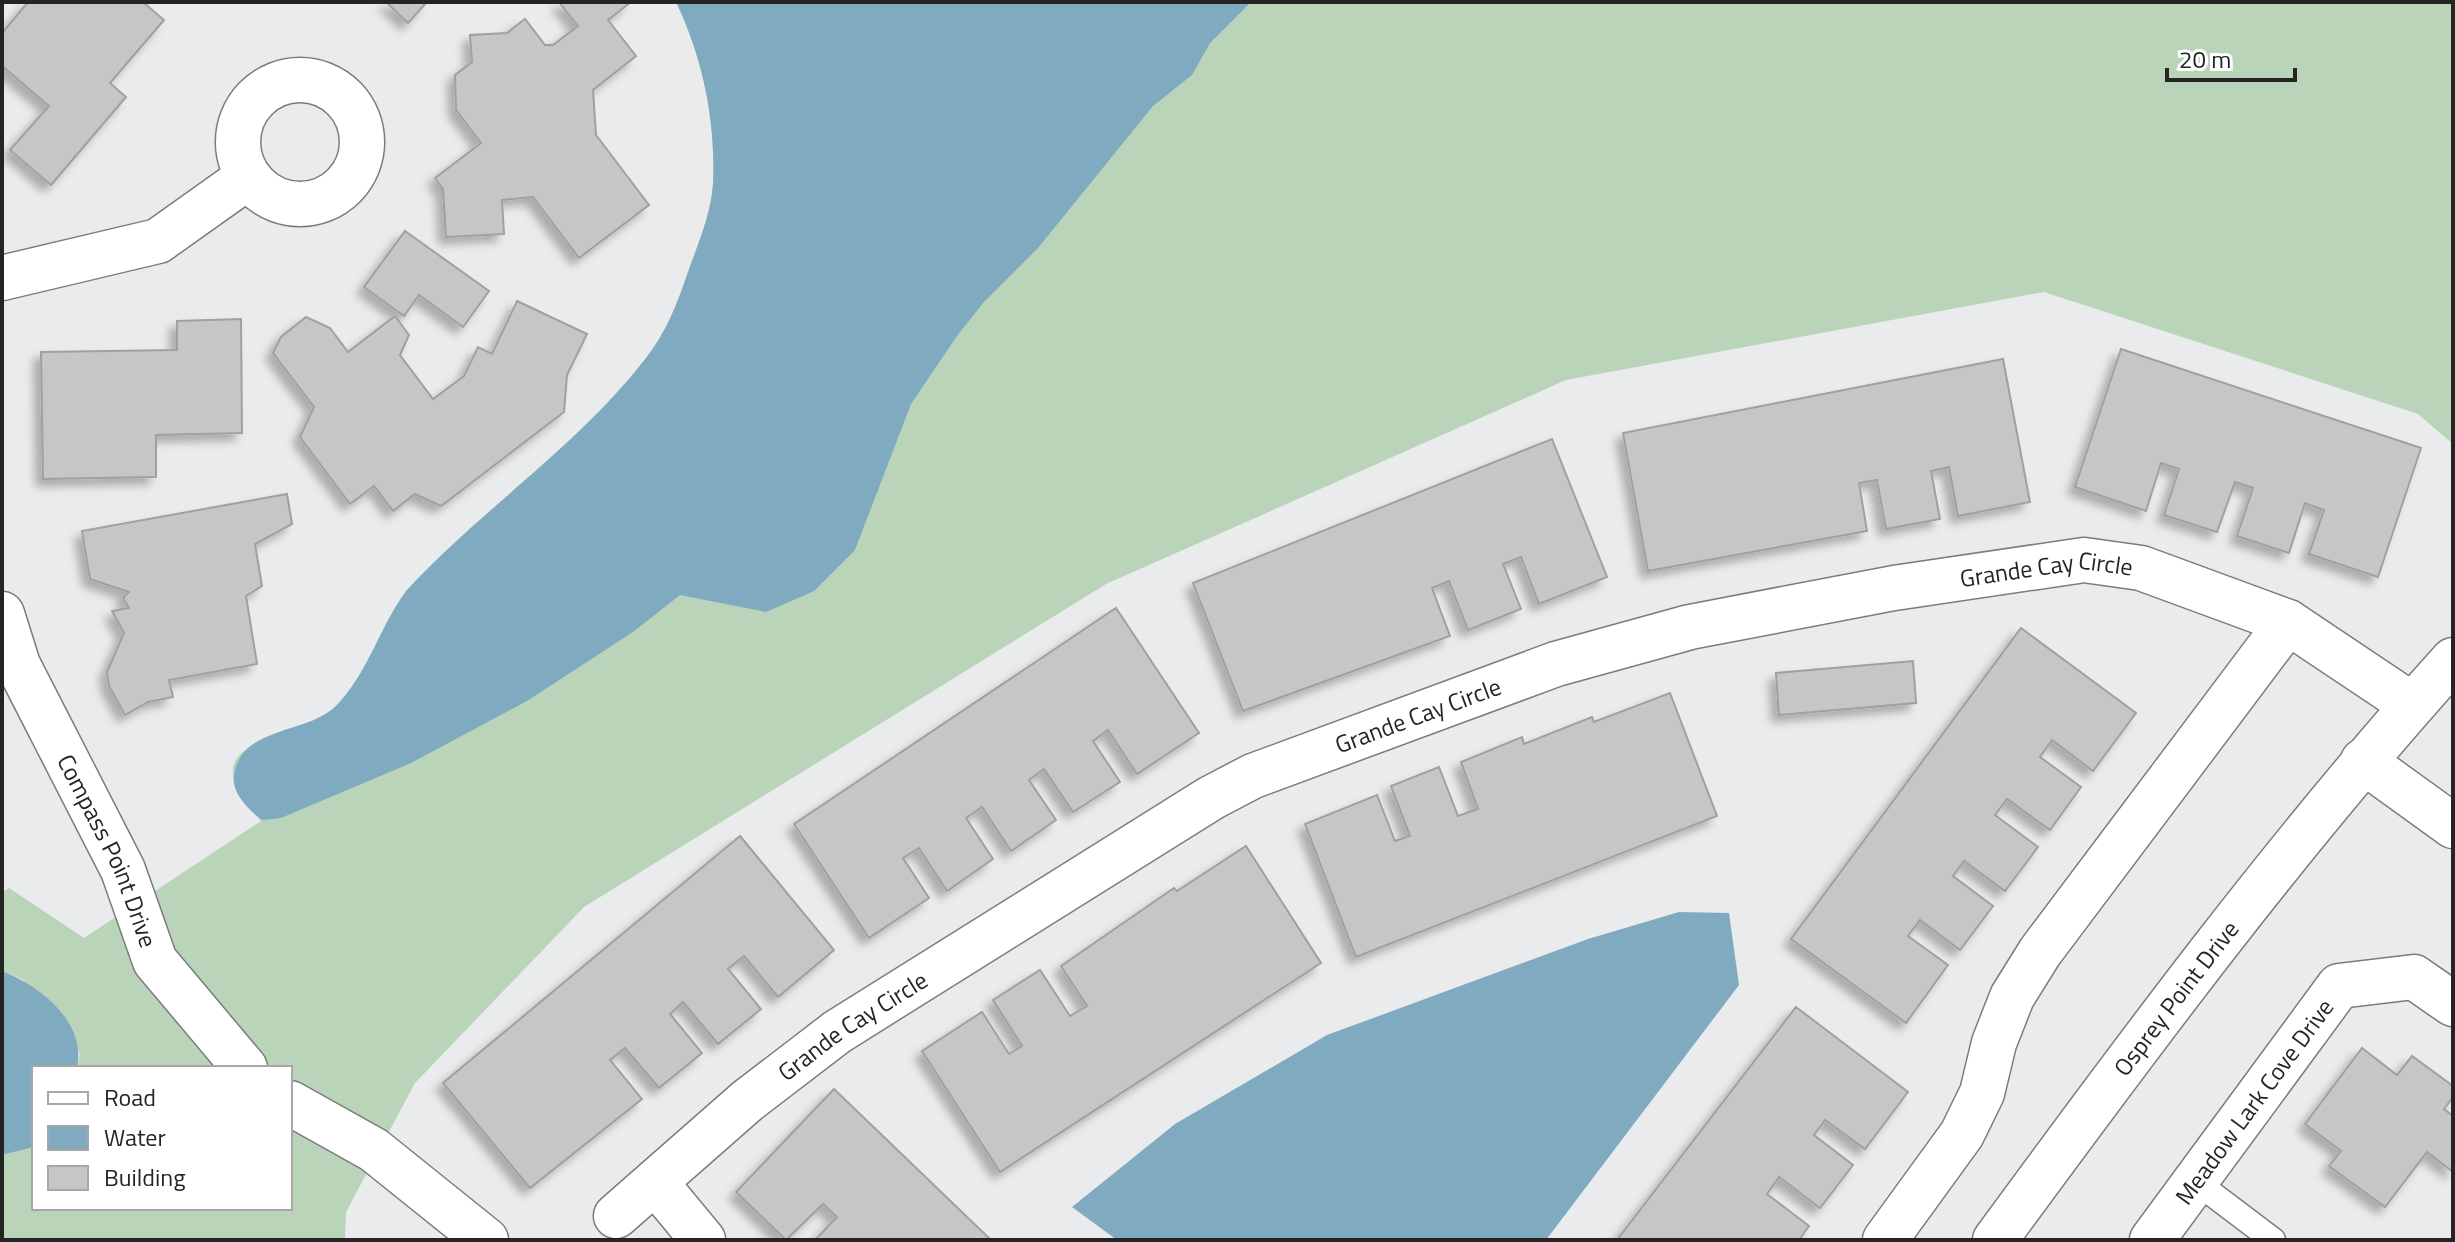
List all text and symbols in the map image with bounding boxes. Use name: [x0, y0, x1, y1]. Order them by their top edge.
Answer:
scale bar: [2167, 32, 2295, 82]
text: 20 m: [2179, 41, 2231, 77]
street label: Grande Cay Circle: [1957, 541, 2135, 596]
street label: Grande Cay Circle: [1330, 668, 1506, 762]
street label: Compass Point Drive: [48, 748, 167, 952]
street label: Osprey Point Drive: [2104, 912, 2247, 1083]
street label: Grande Cay Circle: [770, 962, 934, 1089]
street label: Meadow Lark Cove Drive: [2166, 991, 2342, 1212]
legend: [32, 1066, 292, 1210]
text: Road: [104, 1079, 156, 1115]
text: Water: [104, 1119, 166, 1155]
text: Building: [104, 1159, 186, 1195]

